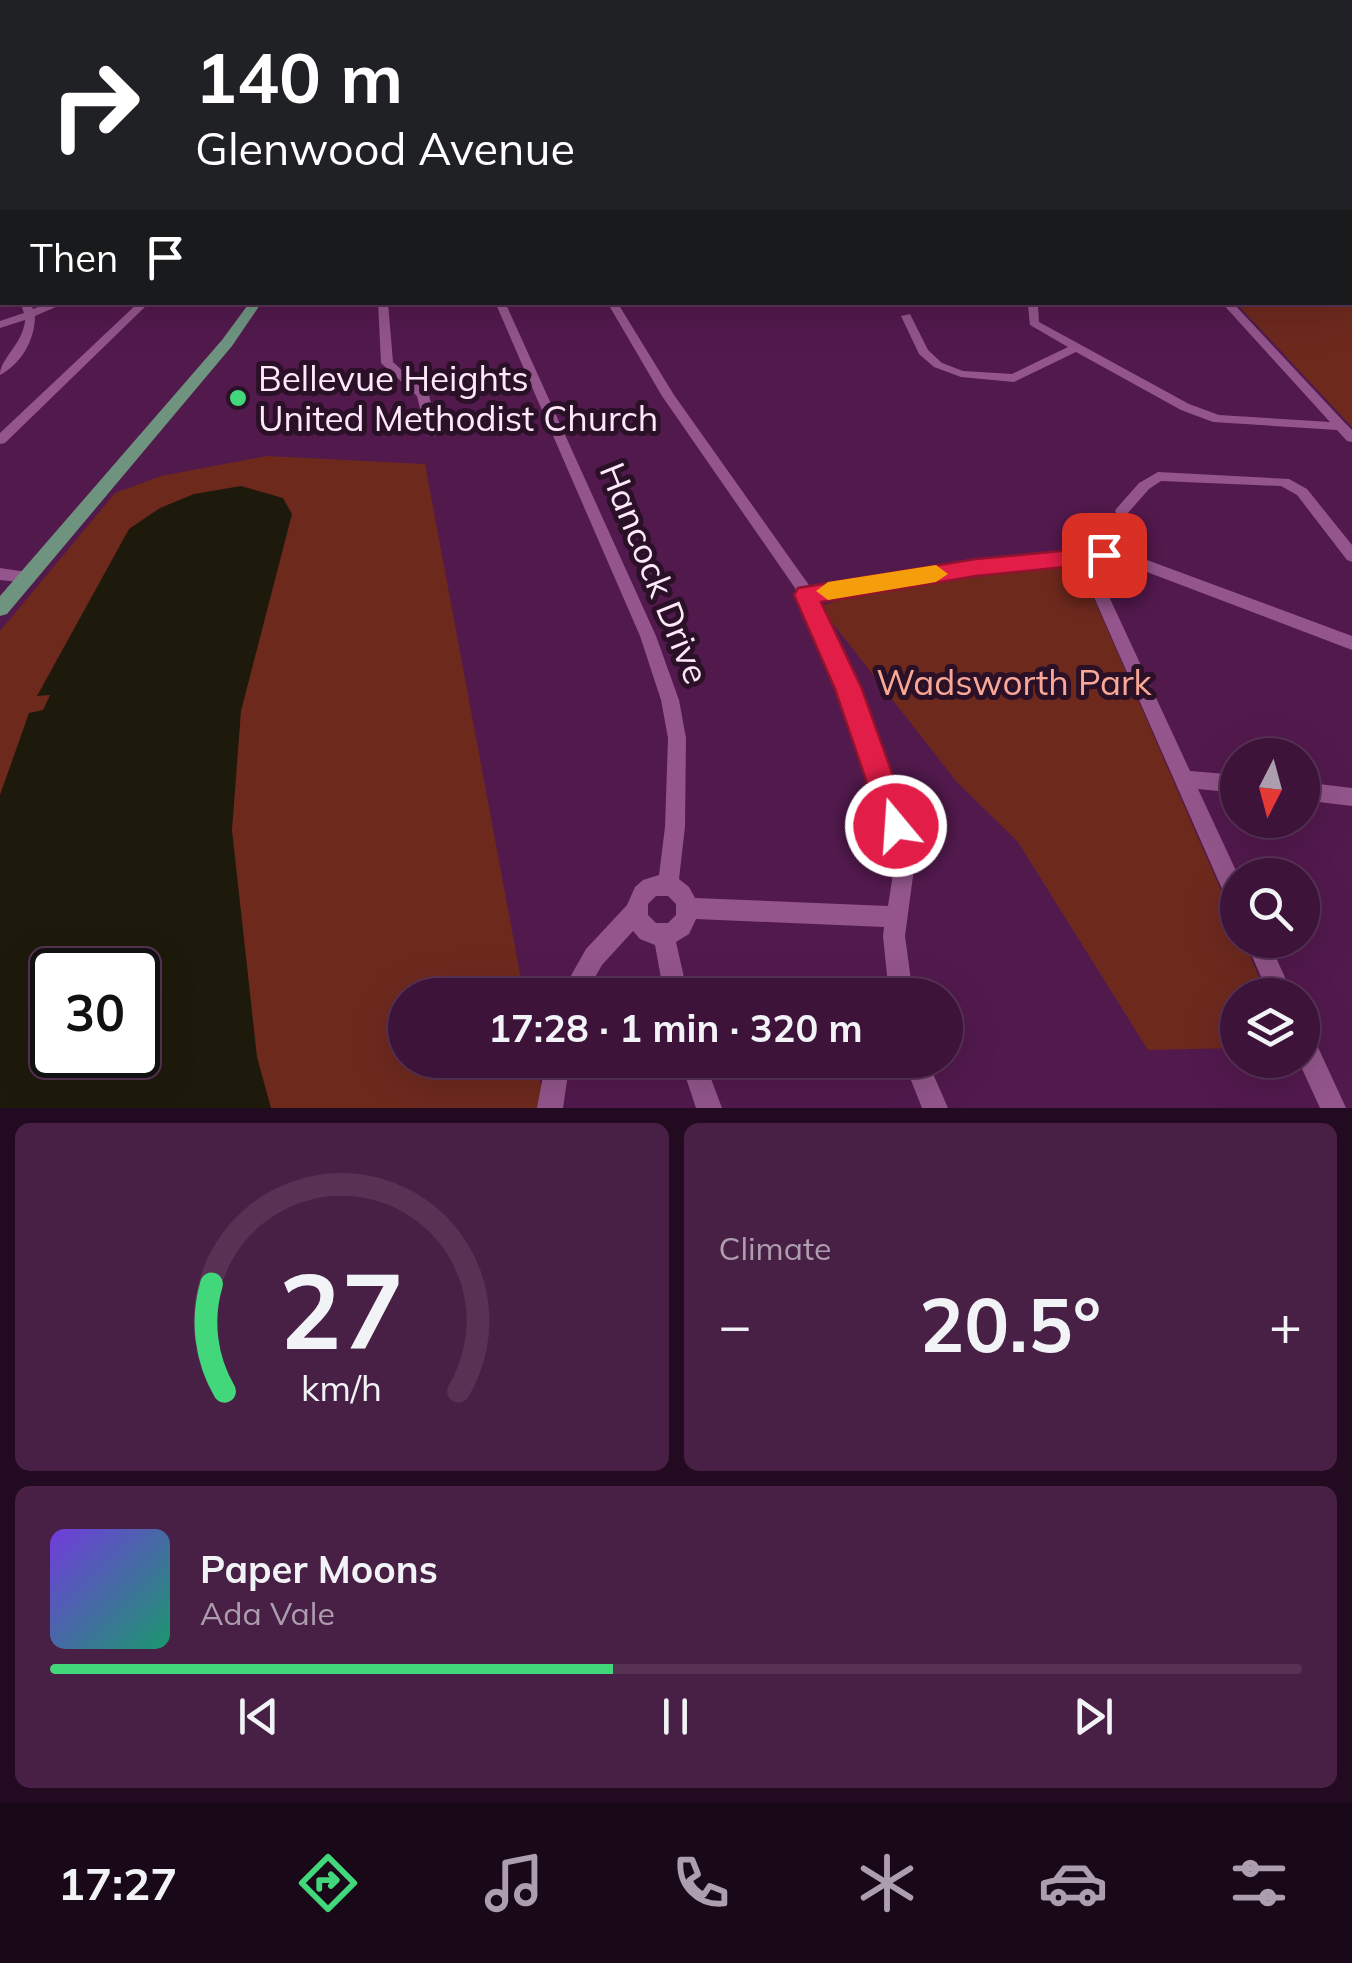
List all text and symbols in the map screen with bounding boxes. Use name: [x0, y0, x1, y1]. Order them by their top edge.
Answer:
text: 140 m: [195, 33, 403, 121]
icon: right: [30, 40, 160, 170]
text: Glenwood Avenue: [195, 120, 575, 176]
icon: arrive: [138, 230, 193, 285]
text: Then: [30, 234, 118, 282]
place label: Bellevue Heights United Methodist Church: [258, 356, 658, 440]
marker: Bellevue Heights United Methodist Church: [227, 387, 249, 409]
street label: Hancock Drive: [591, 456, 719, 690]
pin: [1062, 513, 1147, 598]
icon: arrive: [1077, 528, 1132, 583]
park label: Wadsworth Park: [876, 660, 1153, 704]
north arrow: [1220, 738, 1320, 838]
map controls: [1220, 738, 1320, 1078]
position arrow: [844, 774, 948, 878]
button: search: [1220, 858, 1320, 958]
speed limit sign: 30: [30, 948, 160, 1078]
button: layers: [1220, 978, 1320, 1078]
text: 17:28 · 1 min · 320 m: [488, 1004, 863, 1052]
text: Climate: [719, 1228, 831, 1268]
text: 27: [279, 1244, 404, 1375]
text: 20.5°: [919, 1277, 1101, 1371]
text: −: [719, 1290, 752, 1359]
text: +: [1269, 1290, 1302, 1359]
text: km/h: [301, 1365, 382, 1410]
text: Paper Moons: [200, 1545, 438, 1593]
text: Ada Vale: [200, 1593, 335, 1633]
icon: previous: [231, 1689, 286, 1744]
icon: pause: [648, 1689, 703, 1744]
icon: next: [1066, 1689, 1121, 1744]
icon: directions: [293, 1848, 363, 1918]
icon: music: [479, 1848, 549, 1918]
icon: phone: [666, 1848, 736, 1918]
icon: climate: [852, 1848, 922, 1918]
icon: car: [1038, 1848, 1108, 1918]
icon: filters: [1224, 1848, 1294, 1918]
text: 17:27: [58, 1855, 177, 1911]

